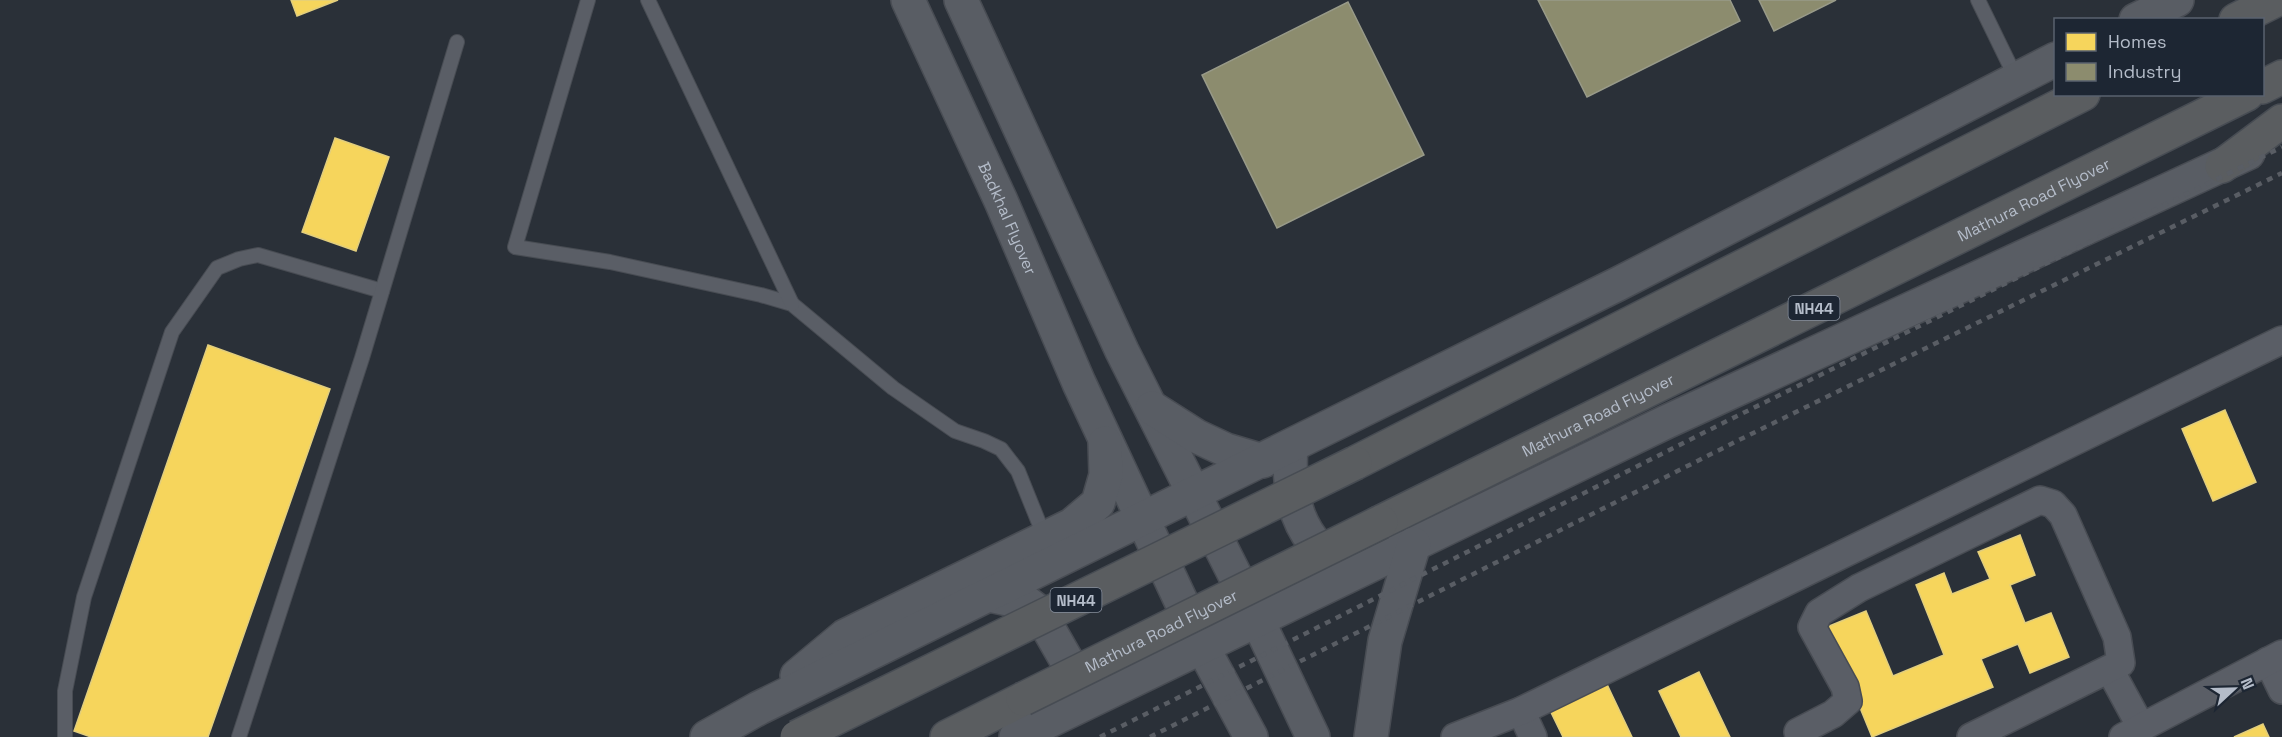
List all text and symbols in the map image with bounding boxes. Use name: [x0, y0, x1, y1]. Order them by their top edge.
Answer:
legend: [2054, 18, 2264, 96]
text: Homes: [2108, 30, 2167, 53]
text: Industry: [2108, 60, 2181, 83]
street label: Mathura Road Flyover: [1954, 153, 2113, 246]
street label: Badkhal Flyover: [974, 158, 1042, 278]
road number: NH44: [1788, 296, 1840, 320]
street label: Mathura Road Flyover: [1518, 368, 1678, 461]
street label: Mathura Road Flyover: [1081, 584, 1241, 677]
road number: NH44: [1050, 588, 1102, 612]
north arrow: [2204, 659, 2264, 719]
text: N: [2236, 675, 2259, 692]

